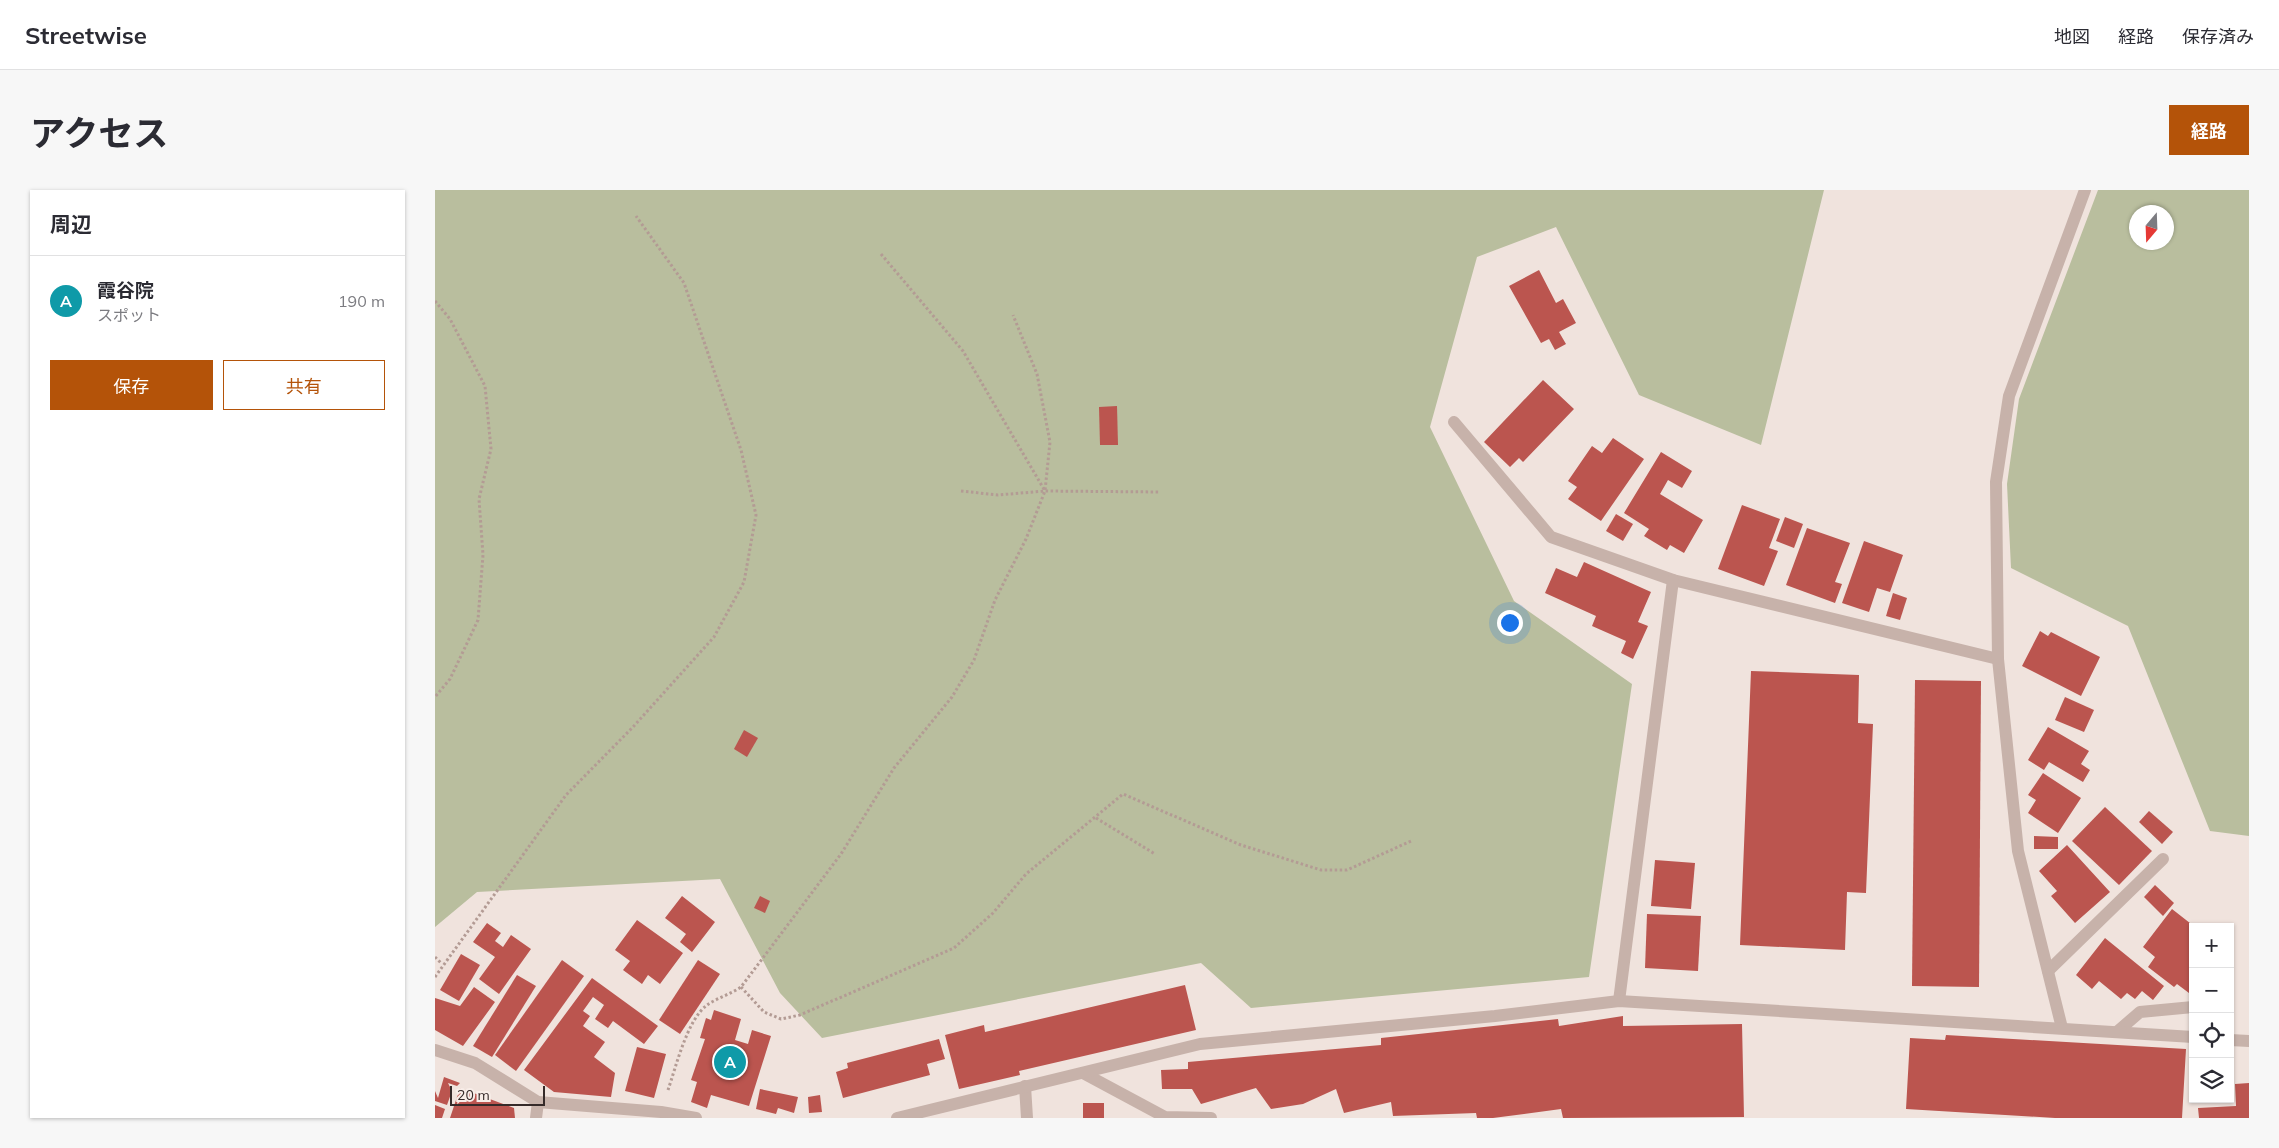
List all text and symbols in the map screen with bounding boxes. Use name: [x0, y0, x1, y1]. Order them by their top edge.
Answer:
text: Streetwise: [25, 20, 147, 50]
text: 地図: [2054, 25, 2090, 48]
text: 経路: [2118, 25, 2154, 48]
text: 保存済み: [2182, 25, 2254, 48]
button: 経路: [2169, 105, 2249, 155]
text: アクセス: [30, 111, 168, 155]
north arrow: [2129, 205, 2174, 250]
text: 周辺: [50, 211, 92, 237]
text: 霞谷院: [97, 278, 154, 302]
text: A: [60, 291, 72, 311]
text: 190 m: [338, 291, 385, 311]
text: スポット: [97, 305, 161, 325]
button: 保存: [50, 360, 213, 410]
button: 共有: [223, 360, 385, 410]
your location: [1497, 610, 1523, 636]
map controls: [2189, 923, 2234, 1103]
button: +: [2189, 923, 2234, 968]
button: −: [2189, 968, 2234, 1013]
button: locate: [2189, 1013, 2234, 1058]
pin: A: [714, 1043, 746, 1081]
button: layers: [2189, 1058, 2234, 1103]
scale bar: [450, 1083, 545, 1106]
text: 20 m: [457, 1086, 490, 1104]

